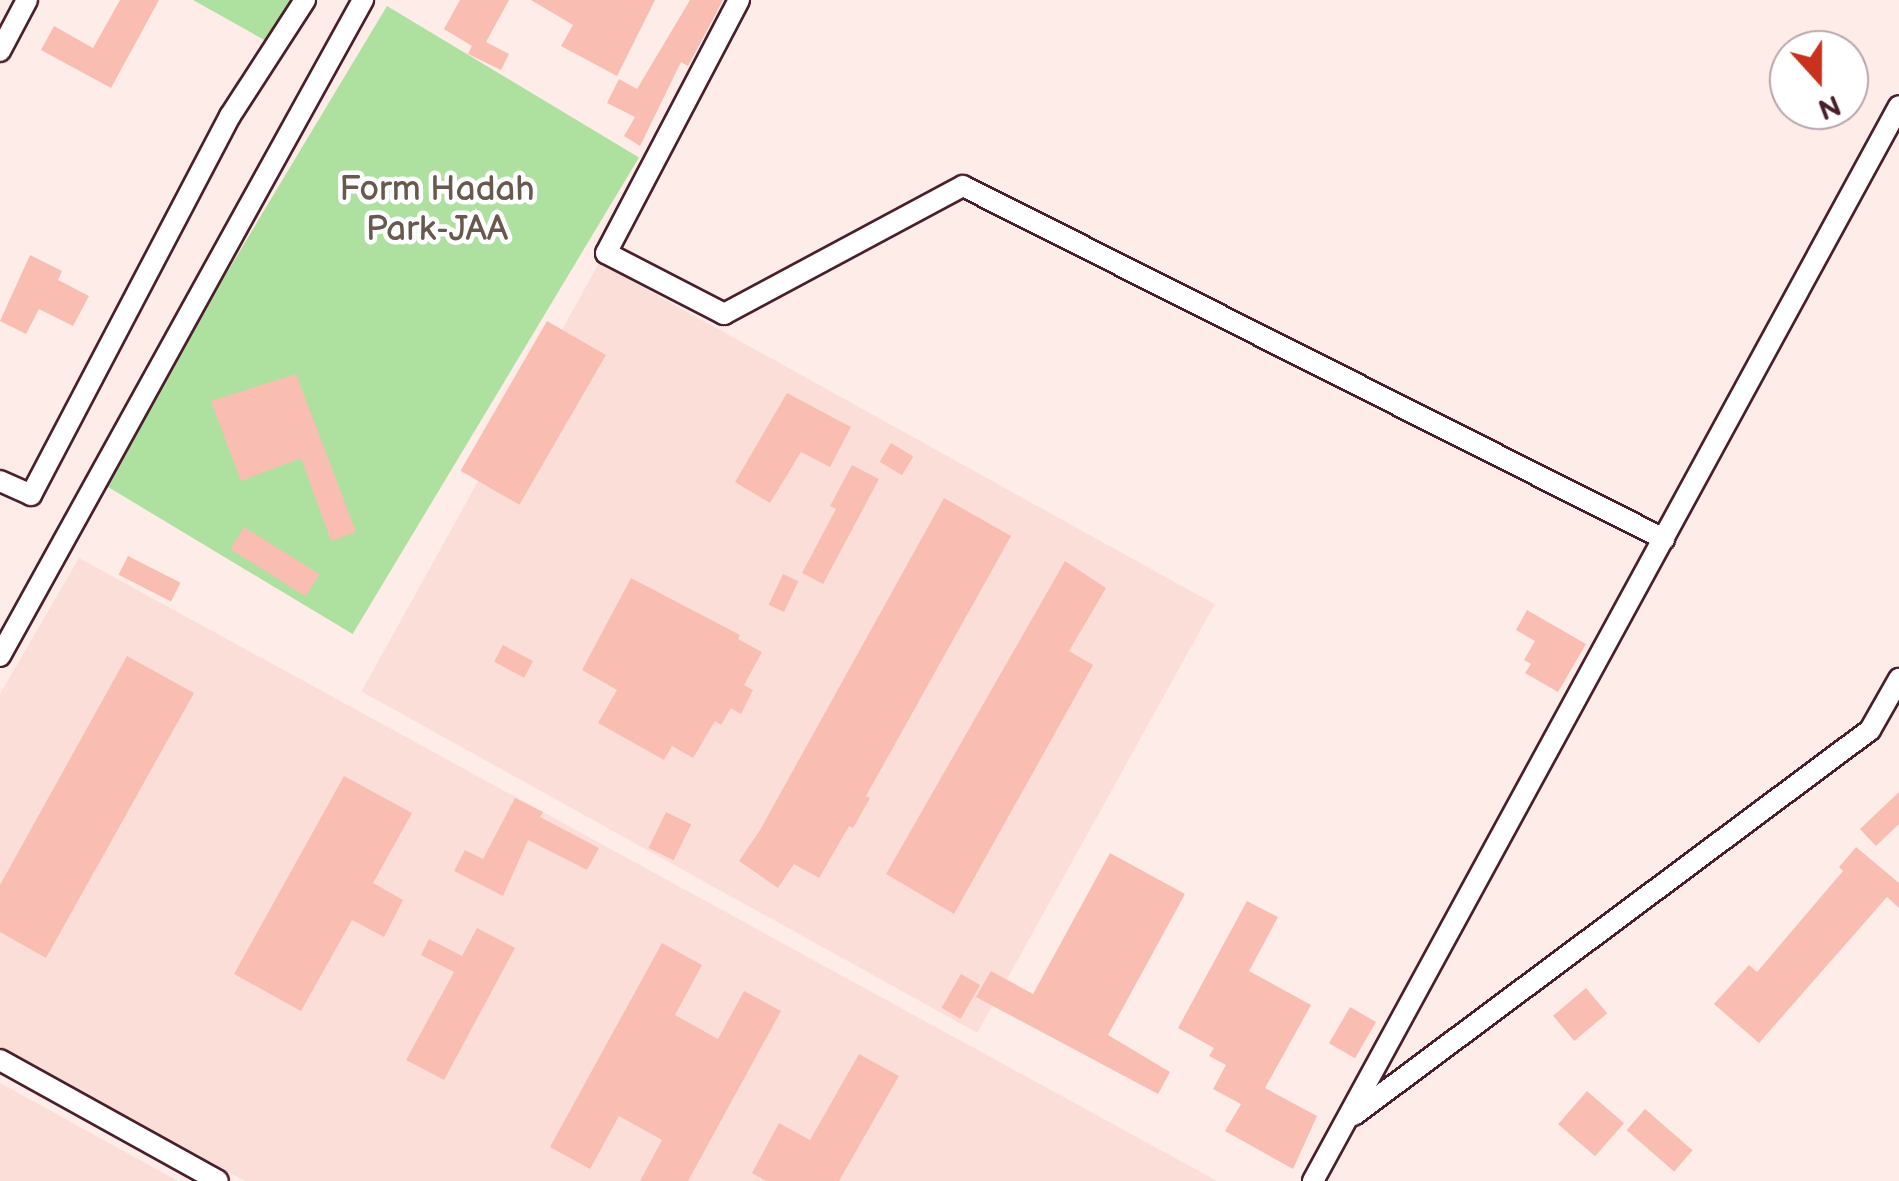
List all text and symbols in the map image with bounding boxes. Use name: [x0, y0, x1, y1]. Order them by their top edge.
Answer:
north arrow: [1769, 30, 1869, 130]
text: N: [1813, 87, 1845, 126]
park label: Form Hadah Park-JAA: [339, 169, 535, 251]

